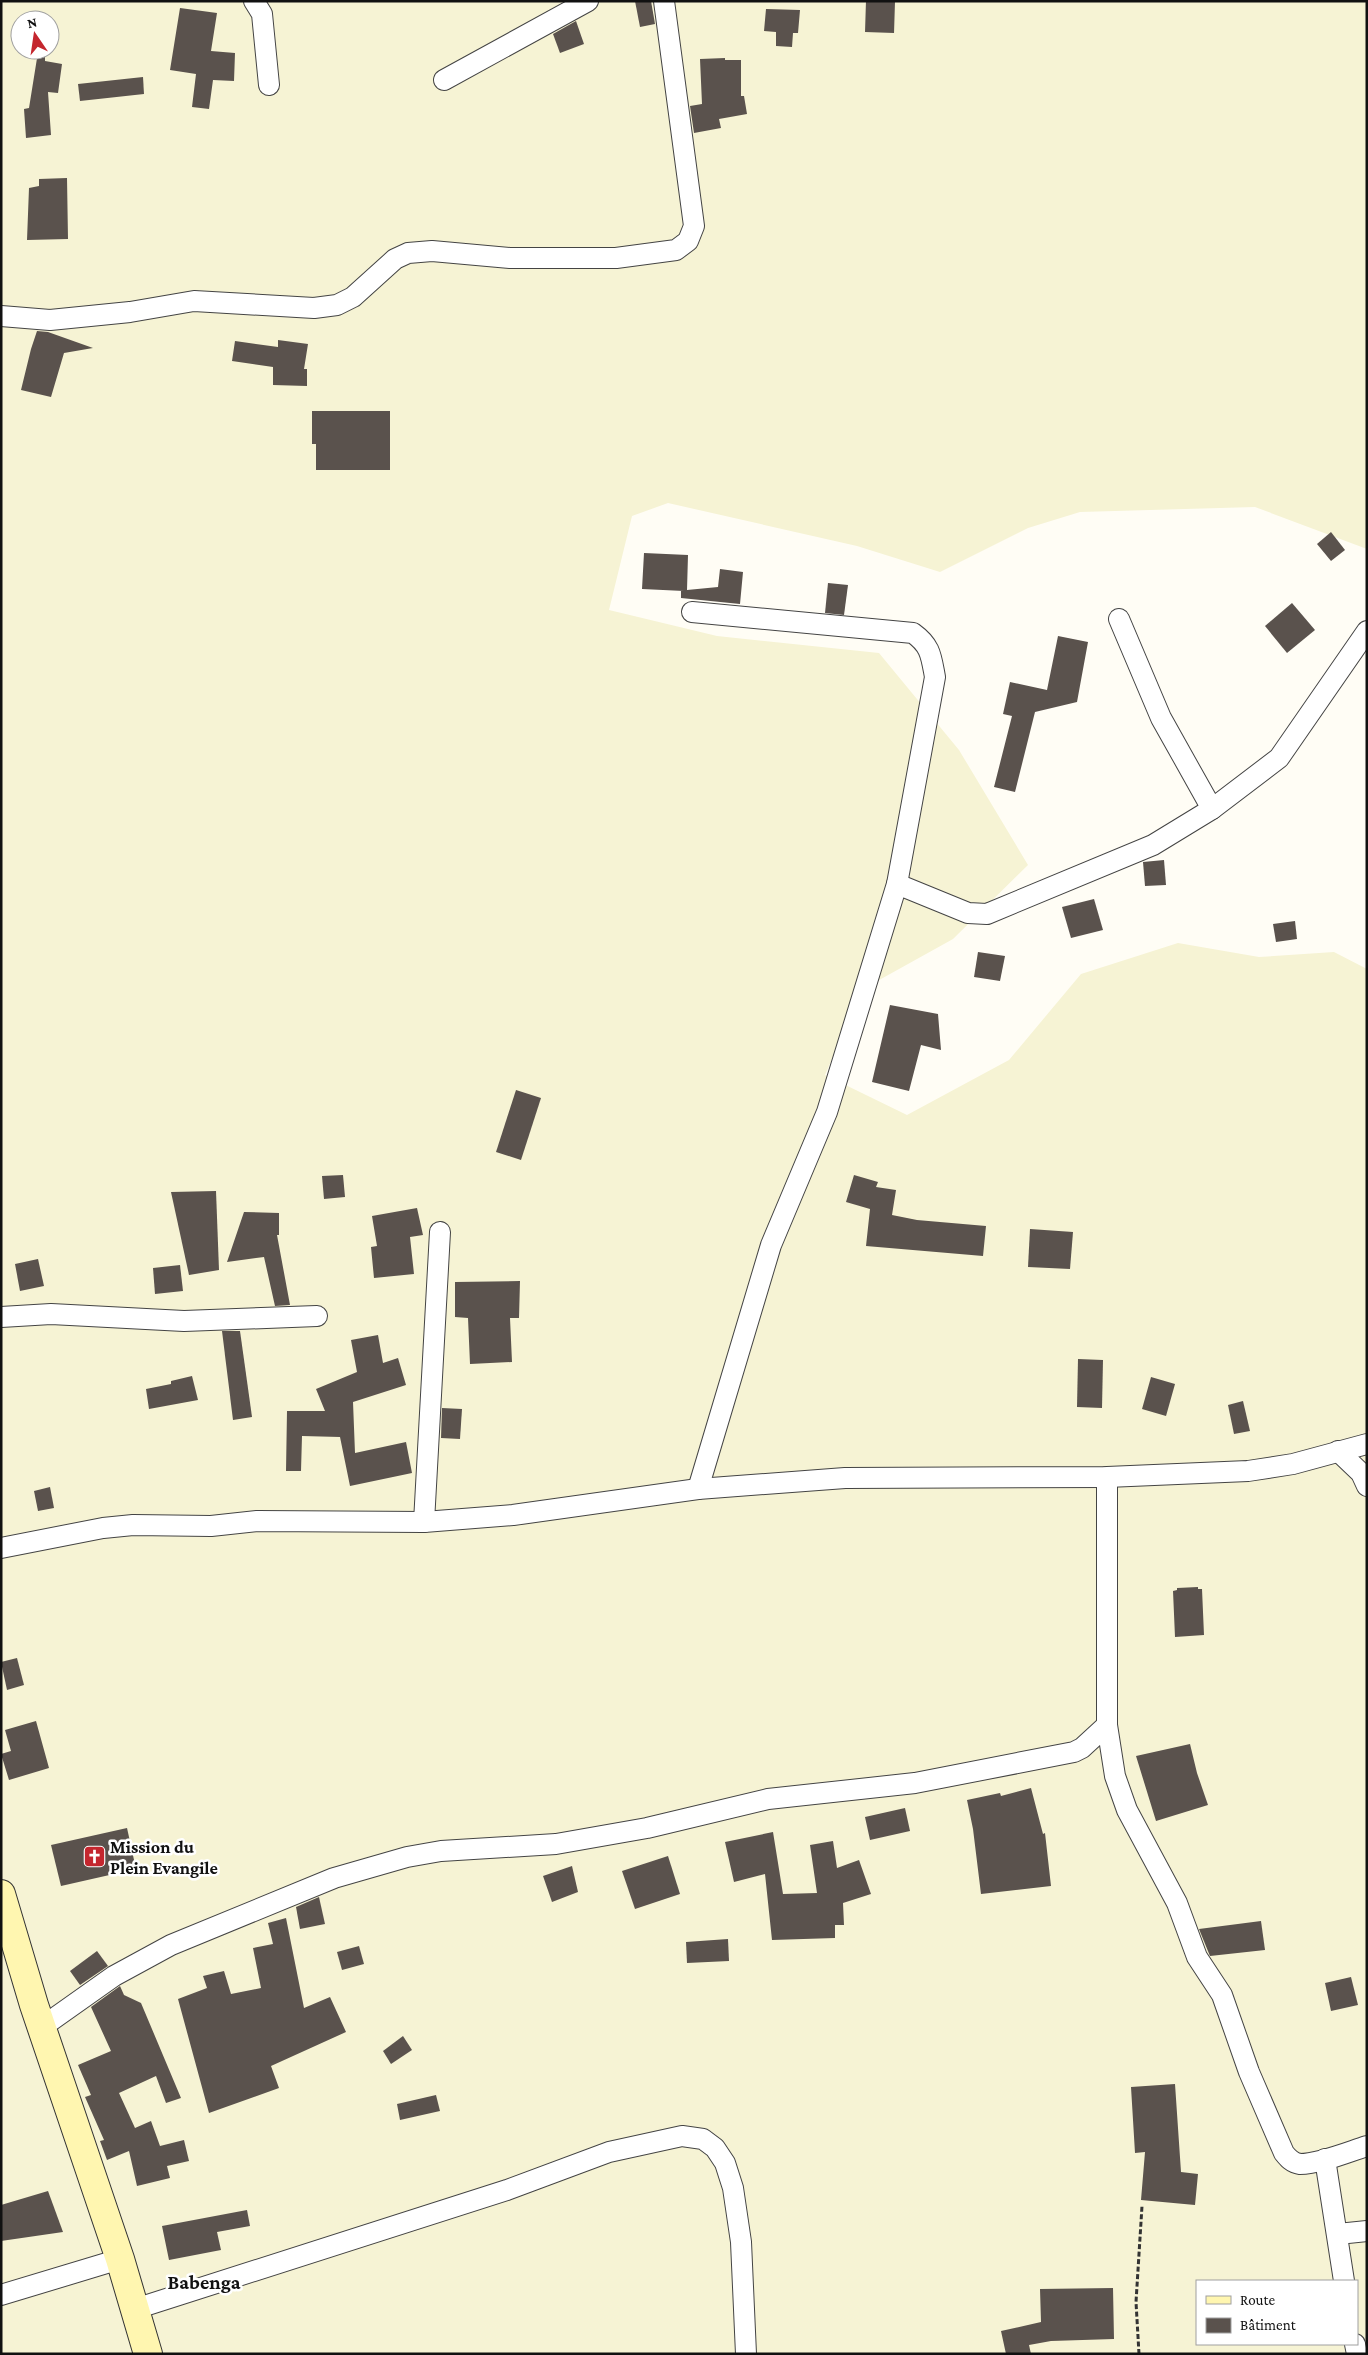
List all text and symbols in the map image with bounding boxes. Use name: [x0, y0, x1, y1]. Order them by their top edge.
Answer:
north arrow: [10, 10, 60, 60]
text: N: [26, 13, 39, 31]
place label: Mission du Plein Evangile: [110, 1837, 218, 1878]
church icon: Mission du Plein Evangile: [82, 1845, 106, 1869]
district label: Babenga: [168, 2271, 241, 2293]
legend: [1196, 2280, 1358, 2345]
text: Route: [1240, 2292, 1275, 2308]
text: Bâtiment: [1240, 2317, 1297, 2333]

